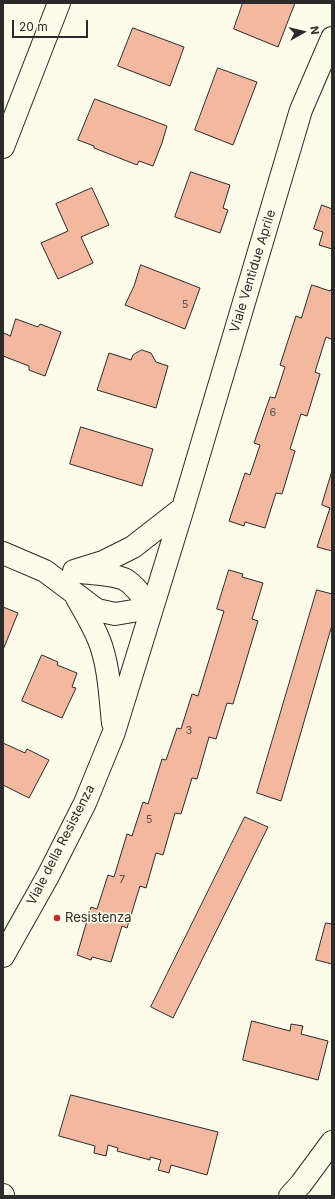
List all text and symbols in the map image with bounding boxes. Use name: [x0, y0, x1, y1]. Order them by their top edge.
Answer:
scale bar: [14, 12, 90, 38]
north arrow: [283, 12, 323, 52]
text: 20 m: [19, 19, 48, 34]
text: N: [307, 25, 322, 35]
street label: Viale Ventidue Aprile: [227, 208, 279, 334]
house number: 5: [182, 298, 188, 312]
house number: 6: [270, 406, 276, 420]
house number: 3: [186, 724, 192, 738]
street label: Viale della Resistenza: [24, 782, 98, 908]
house number: 5: [146, 813, 152, 827]
house number: 7: [119, 873, 125, 887]
place label: Resistenza: [65, 910, 131, 926]
marker: Resistenza: [52, 913, 62, 923]

